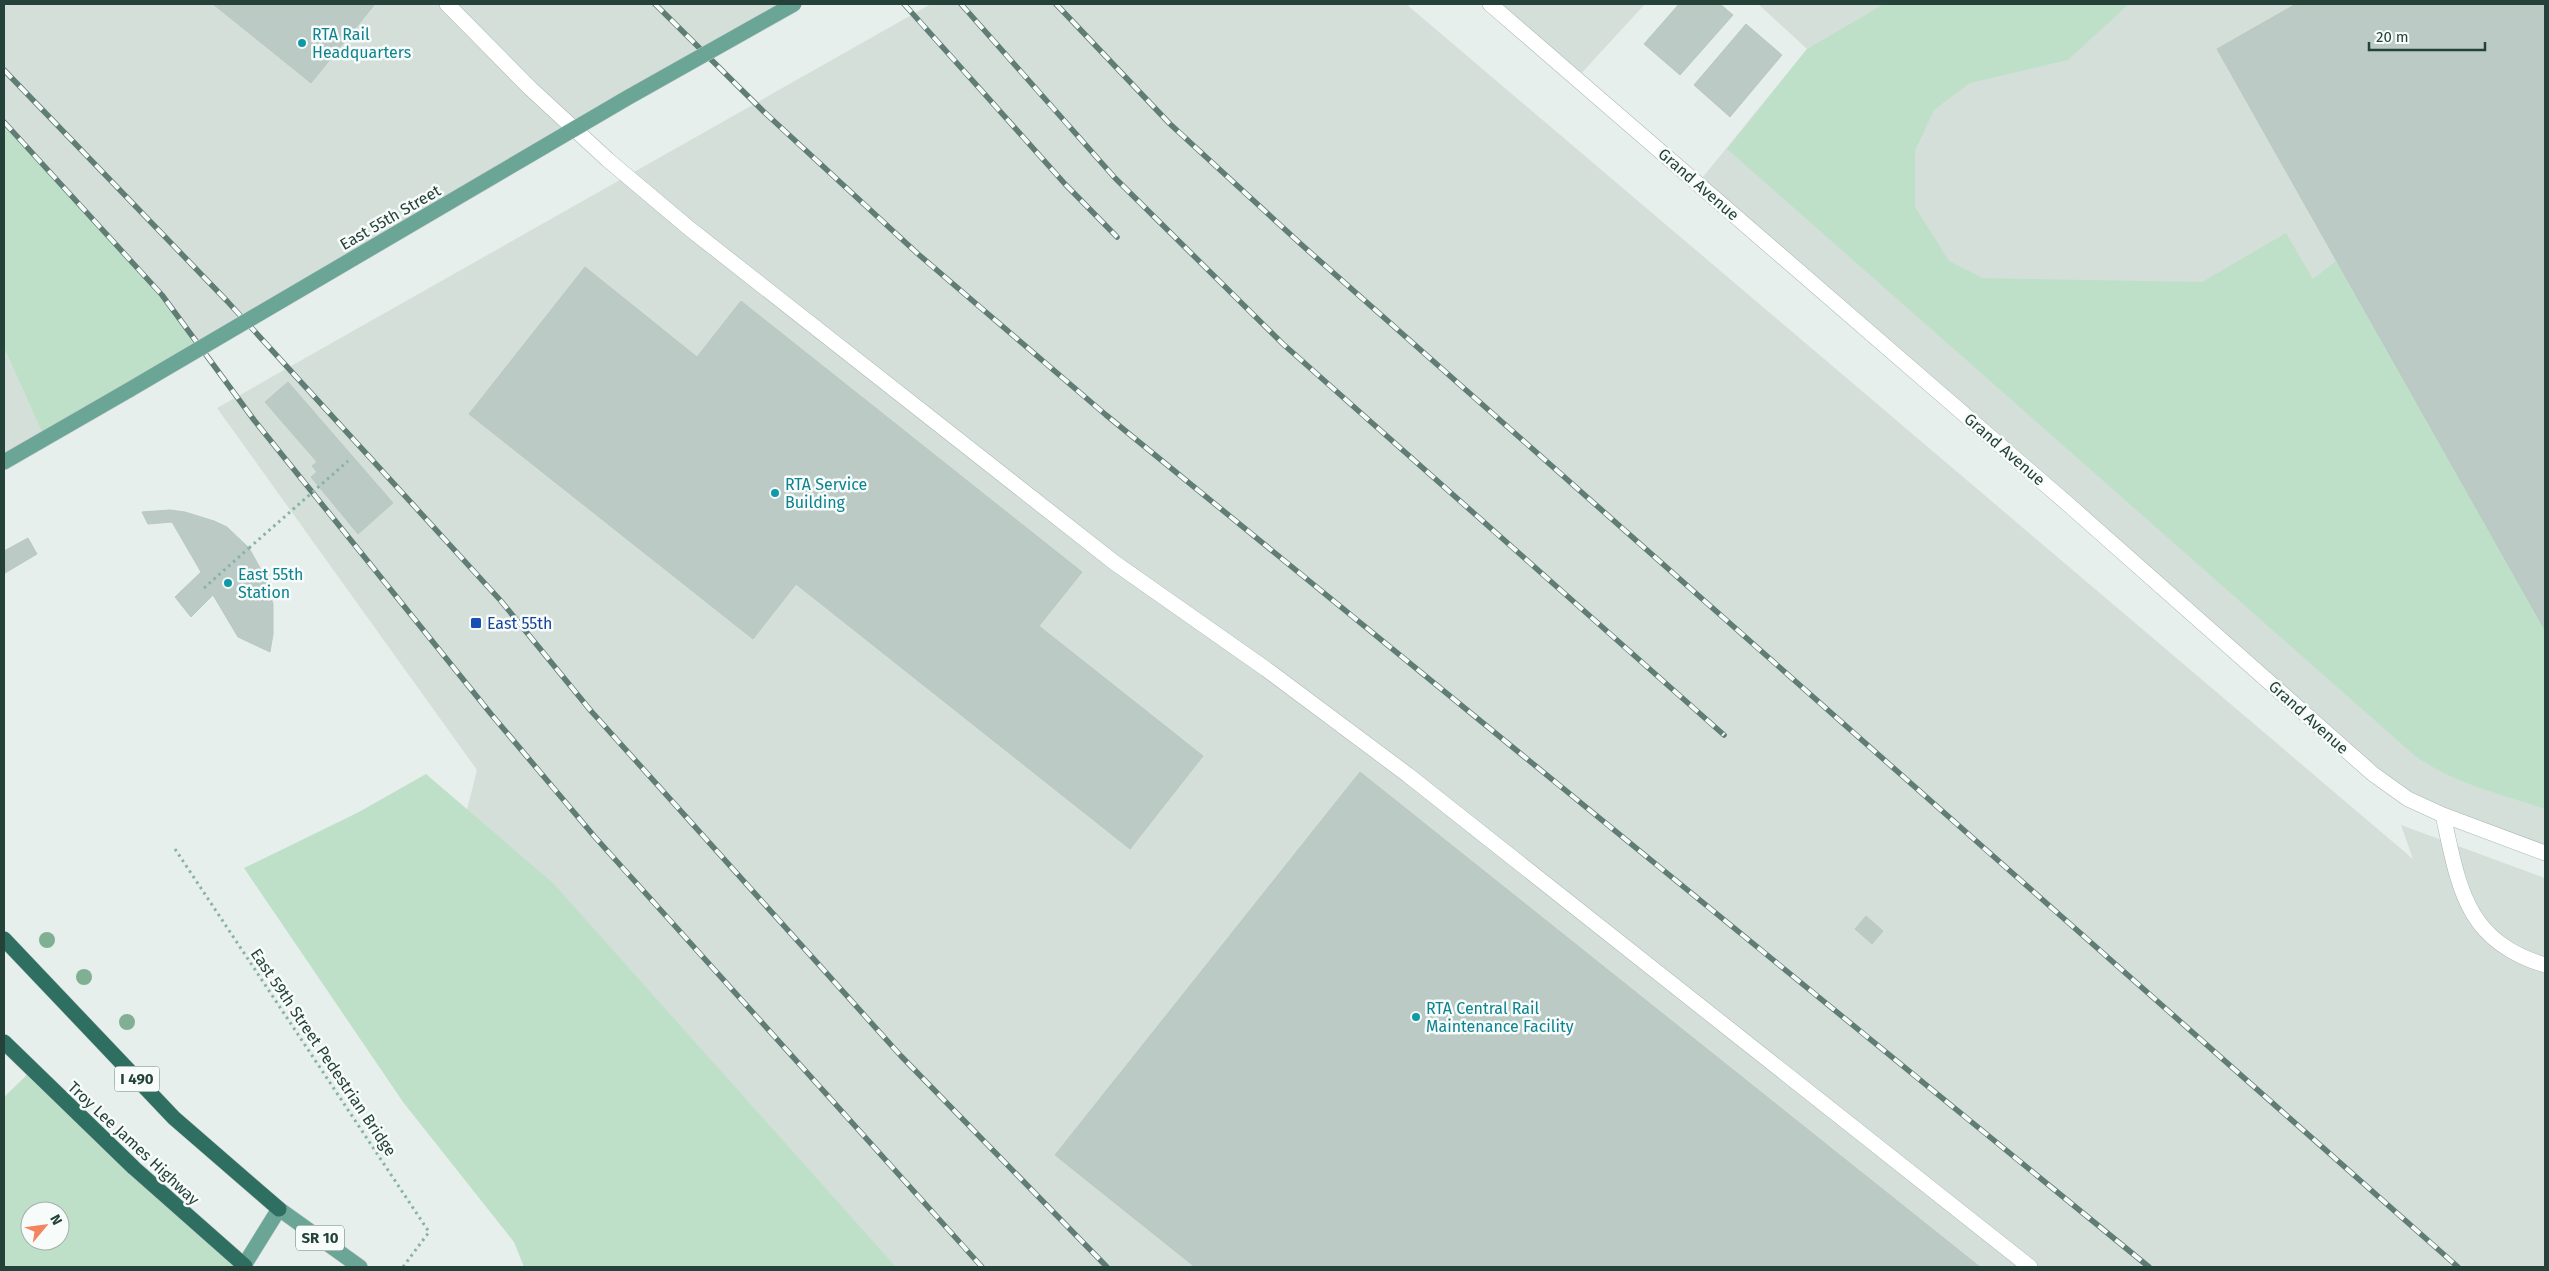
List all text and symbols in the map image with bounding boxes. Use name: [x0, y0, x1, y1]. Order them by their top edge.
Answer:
scale bar: [2369, 20, 2485, 52]
place label: RTA Rail Headquarters: [312, 25, 411, 62]
text: 20 m: [2376, 28, 2409, 46]
marker: RTA Rail Headquarters: [296, 37, 308, 49]
street label: Grand Avenue: [1654, 144, 1743, 225]
street label: East 55th Street: [337, 181, 444, 254]
street label: Grand Avenue: [1960, 409, 2049, 490]
place label: RTA Service Building: [785, 475, 867, 512]
marker: RTA Service Building: [769, 487, 781, 499]
place label: East 55th Station: [238, 565, 303, 602]
marker: East 55th Station: [222, 577, 234, 589]
place label: East 55th: [487, 614, 552, 633]
marker: East 55th: [469, 616, 483, 630]
street label: Grand Avenue: [2265, 677, 2352, 758]
street label: East 59th Street Pedestrian Bridge: [247, 945, 400, 1160]
place label: RTA Central Rail Maintenance Facility: [1426, 999, 1574, 1036]
marker: RTA Central Rail Maintenance Facility: [1410, 1011, 1422, 1023]
road number: I 490: [114, 1066, 160, 1092]
street label: Troy Lee James Highway: [64, 1078, 203, 1209]
north arrow: [20, 1201, 70, 1251]
text: N: [46, 1212, 66, 1228]
road number: SR 10: [296, 1226, 344, 1250]

